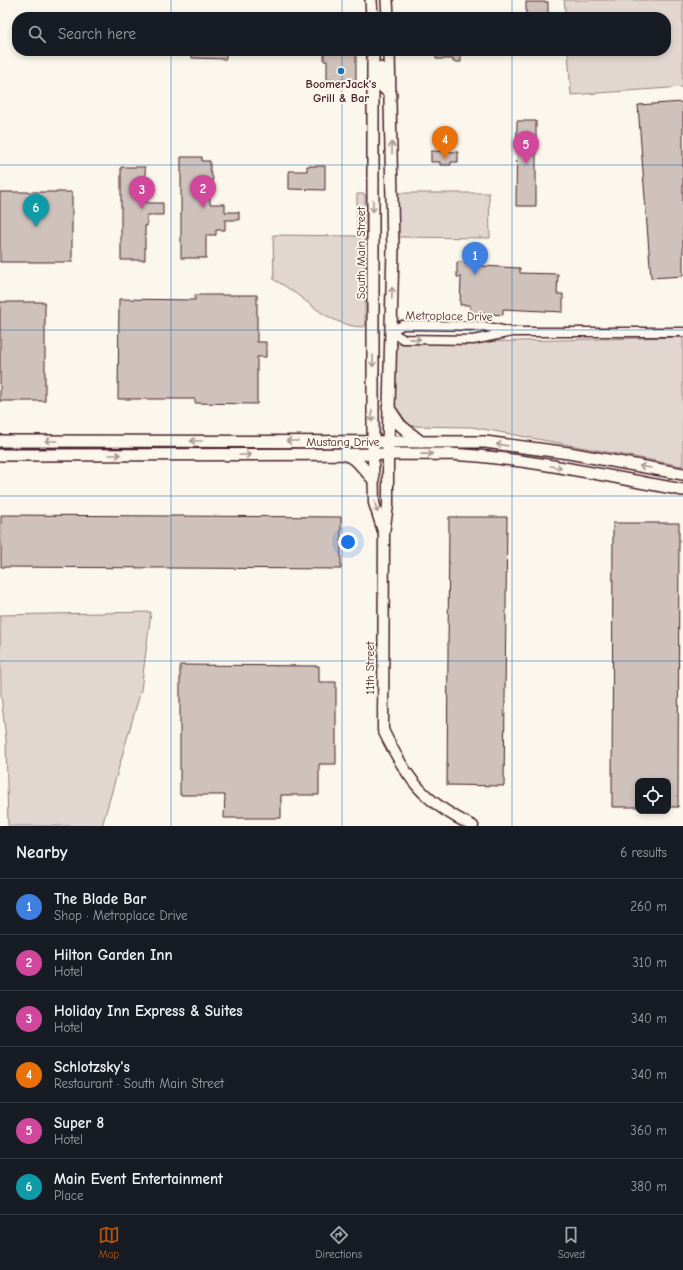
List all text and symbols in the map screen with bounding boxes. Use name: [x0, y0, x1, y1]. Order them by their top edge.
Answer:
search box: [12, 12, 671, 56]
icon: search: [26, 23, 48, 45]
text: Search here: [58, 25, 136, 43]
marker: BoomerJack's Grill & Bar: [336, 66, 346, 76]
place label: BoomerJack's Grill & Bar: [306, 77, 376, 105]
pin: 4: [432, 126, 458, 159]
pin: 5: [513, 131, 539, 164]
one-way arrow: [388, 142, 396, 155]
pin: 2: [190, 175, 216, 208]
pin: 3: [129, 176, 155, 209]
pin: 6: [23, 194, 49, 227]
one-way arrow: [370, 199, 377, 212]
street label: South Main Street: [354, 206, 368, 299]
pin: 1: [462, 242, 488, 275]
one-way arrow: [388, 287, 396, 300]
street label: Metroplace Drive: [405, 308, 493, 324]
one-way arrow: [408, 335, 421, 343]
one-way arrow: [369, 354, 377, 367]
one-way arrow: [368, 409, 376, 422]
street label: Mustang Drive: [306, 435, 380, 449]
one-way arrow: [45, 437, 58, 445]
one-way arrow: [190, 437, 203, 445]
one-way arrow: [286, 437, 299, 445]
one-way arrow: [496, 441, 509, 449]
one-way arrow: [420, 450, 433, 458]
one-way arrow: [108, 451, 121, 459]
one-way arrow: [238, 451, 251, 459]
one-way arrow: [549, 463, 562, 471]
one-way arrow: [639, 463, 652, 471]
one-way arrow: [372, 501, 380, 514]
your location: [338, 532, 358, 552]
street label: 11th Street: [363, 641, 377, 695]
map controls: [635, 778, 671, 814]
button: locate: [635, 778, 671, 814]
text: Nearby: [16, 843, 67, 862]
text: 6 results: [620, 845, 667, 860]
text: The Blade Bar: [54, 890, 146, 908]
text: 1: [26, 899, 32, 914]
text: 260 m: [630, 899, 667, 914]
text: Shop · Metroplace Drive: [54, 908, 187, 923]
text: Hilton Garden Inn: [54, 946, 173, 964]
text: 2: [26, 955, 32, 970]
text: 310 m: [632, 955, 667, 970]
text: Hotel: [54, 964, 83, 979]
text: Holiday Inn Express & Suites: [54, 1002, 243, 1020]
text: 3: [26, 1011, 32, 1026]
text: 340 m: [631, 1011, 667, 1026]
text: Hotel: [54, 1020, 83, 1035]
text: Schlotzsky's: [54, 1058, 130, 1076]
text: 4: [26, 1067, 32, 1082]
text: 340 m: [631, 1067, 667, 1082]
text: Restaurant · South Main Street: [54, 1076, 224, 1091]
text: Super 8: [54, 1114, 104, 1132]
text: 5: [26, 1123, 32, 1138]
text: 360 m: [630, 1123, 667, 1138]
text: Hotel: [54, 1132, 83, 1147]
text: Main Event Entertainment: [54, 1170, 223, 1188]
text: 6: [26, 1179, 32, 1194]
text: 380 m: [631, 1179, 667, 1194]
text: Place: [54, 1188, 84, 1203]
tab: Map: [98, 1224, 120, 1261]
tab: Directions: [316, 1224, 362, 1261]
tab: Saved: [558, 1224, 585, 1261]

